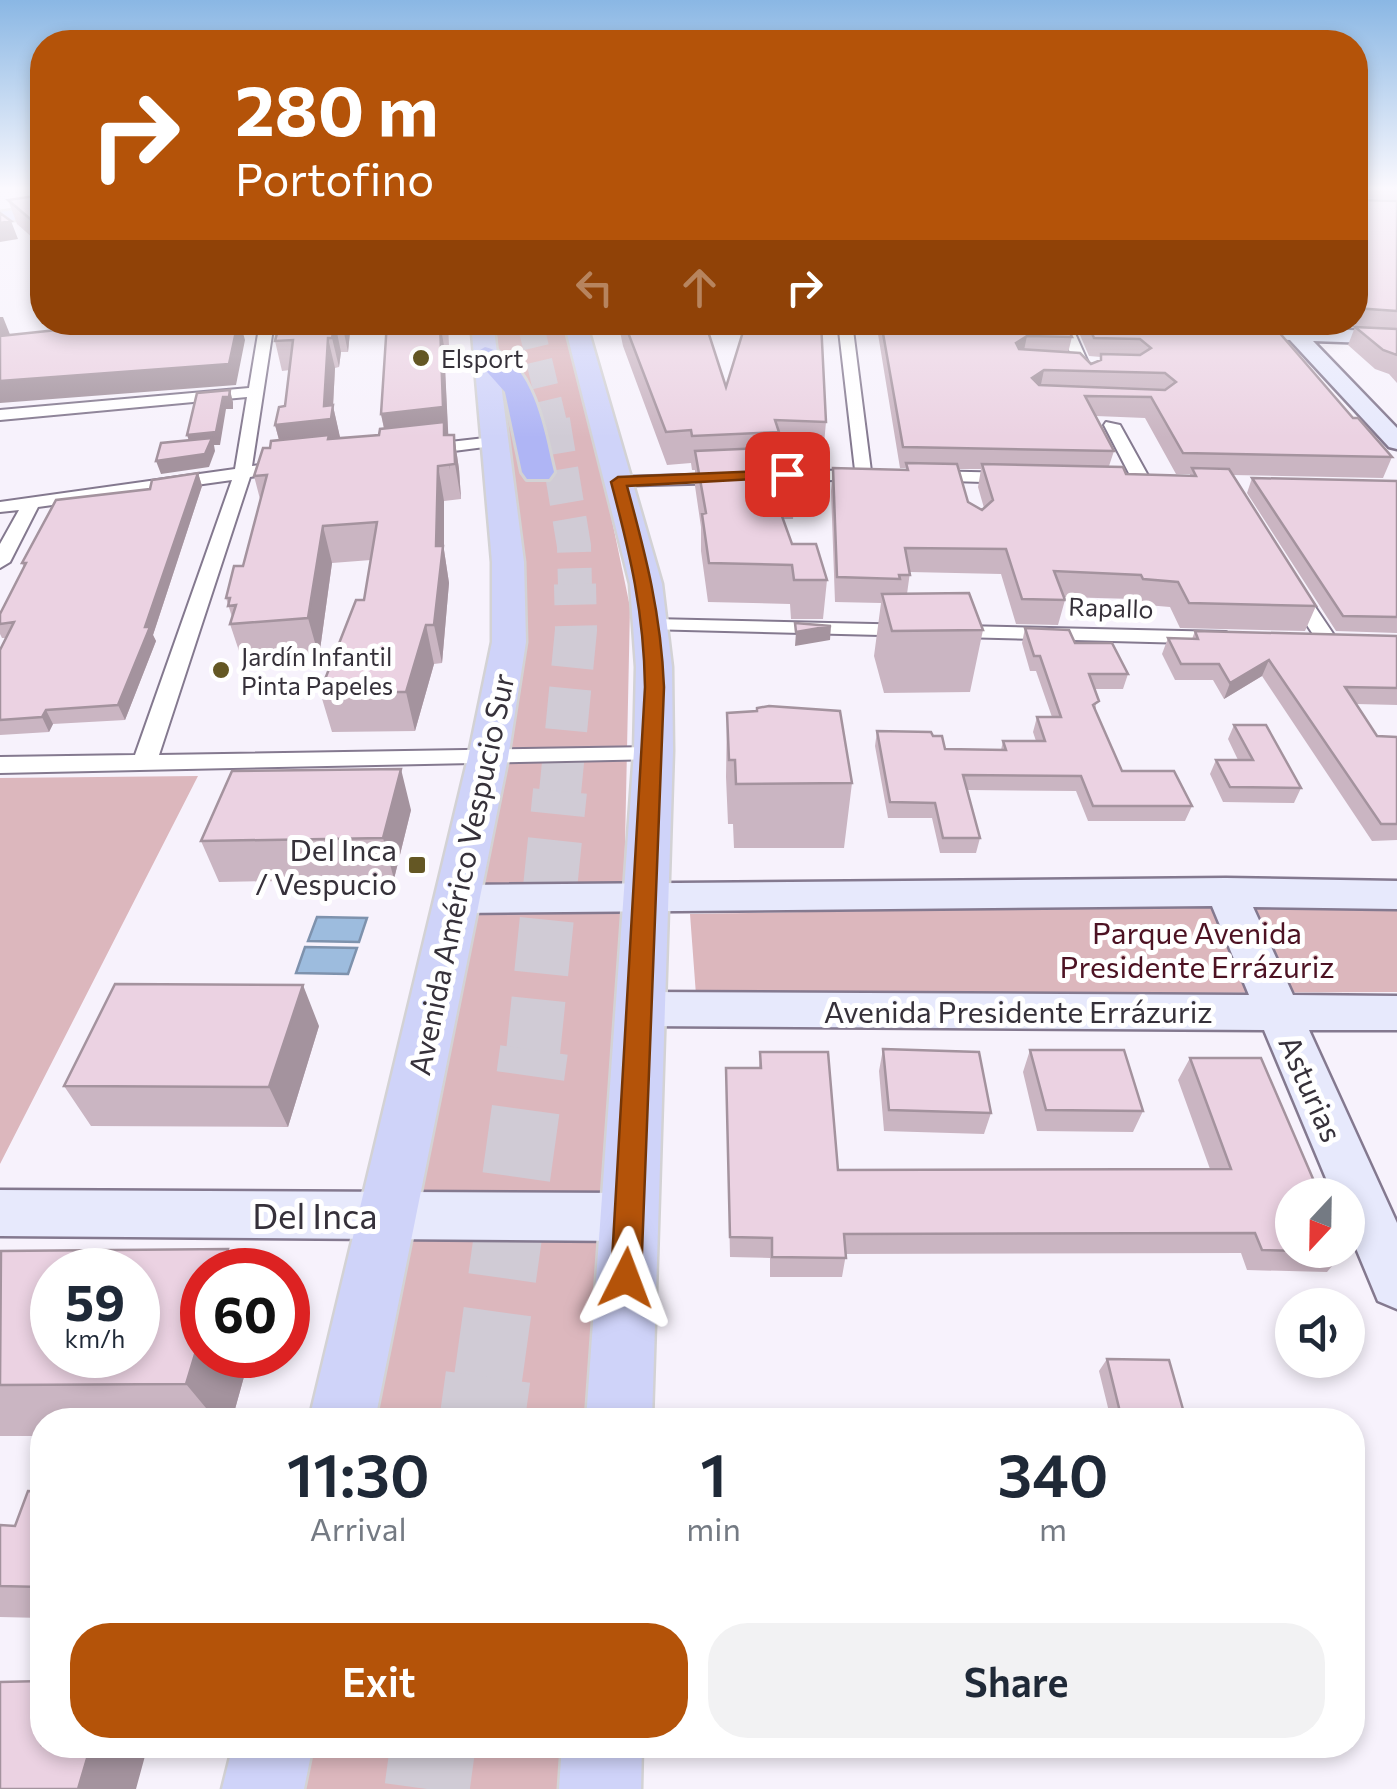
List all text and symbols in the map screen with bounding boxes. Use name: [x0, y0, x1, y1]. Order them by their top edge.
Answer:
text: 280 m: [235, 65, 439, 150]
icon: right: [70, 70, 200, 200]
text: Portofino: [235, 150, 434, 205]
icon: left: [567, 260, 622, 315]
icon: ahead: [672, 260, 727, 315]
icon: right: [777, 260, 832, 315]
place label: Elsport: [441, 343, 524, 373]
marker: Elsport: [410, 347, 432, 369]
pin: [745, 432, 830, 517]
icon: arrive: [760, 447, 815, 502]
street label: Rapallo: [1068, 591, 1154, 623]
place label: Jardín Infantil Pinta Papeles: [241, 641, 393, 700]
marker: Jardín Infantil Pinta Papeles: [210, 659, 232, 681]
street label: Avenida Américo Vespucio Sur: [399, 670, 521, 1078]
place label: Del Inca / Vespucio: [255, 830, 397, 901]
marker: Del Inca / Vespucio: [406, 854, 428, 876]
park label: Parque Avenida Presidente Errázuriz: [1060, 913, 1334, 984]
street label: Avenida Presidente Errázuriz: [824, 992, 1212, 1029]
street label: Asturias: [1272, 1029, 1352, 1147]
north arrow: [1275, 1178, 1365, 1268]
map controls: [1275, 1178, 1365, 1378]
street label: Del Inca: [252, 1193, 378, 1236]
position arrow: [574, 1226, 678, 1330]
speed limit sign: 60: [180, 1248, 310, 1378]
text: 59: [65, 1270, 125, 1331]
button: sound: [1275, 1288, 1365, 1378]
text: km/h: [65, 1323, 125, 1353]
text: 11:30: [287, 1436, 430, 1509]
text: 1: [700, 1436, 727, 1509]
text: 340: [997, 1436, 1108, 1509]
text: Arrival: [310, 1508, 407, 1548]
text: min: [686, 1508, 741, 1548]
text: m: [1039, 1508, 1067, 1548]
button: Exit: [70, 1623, 688, 1738]
button: Share: [708, 1623, 1325, 1738]

